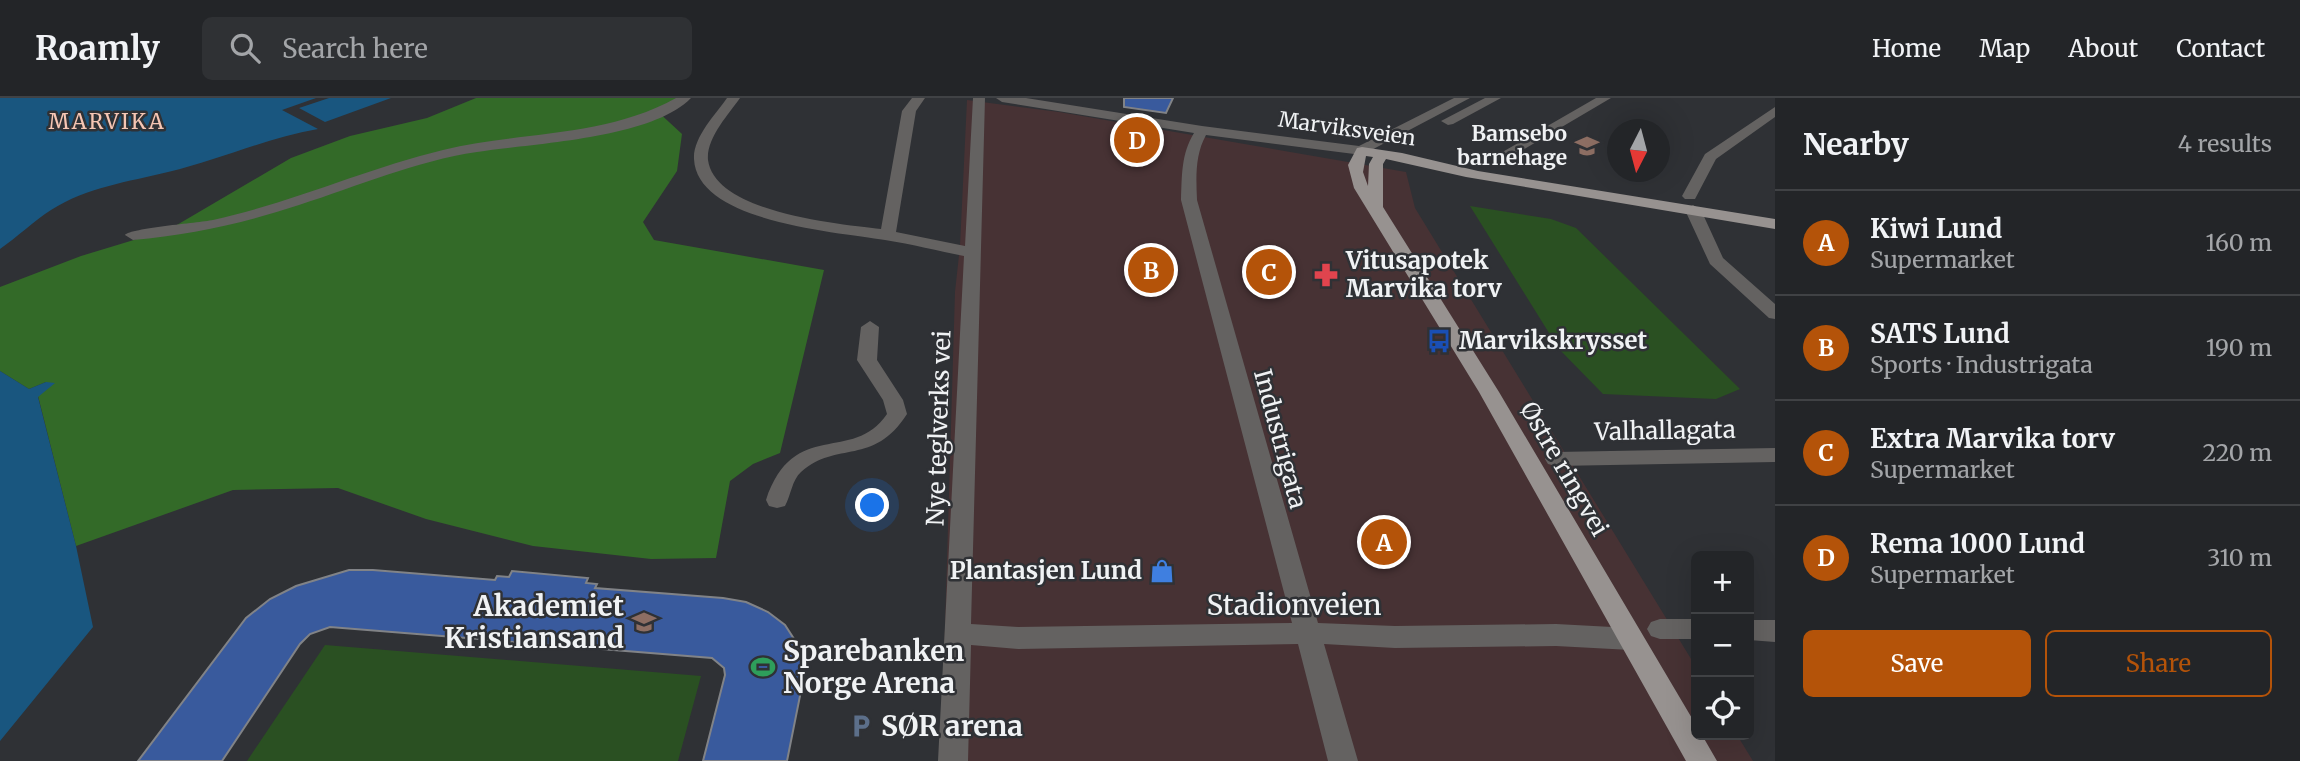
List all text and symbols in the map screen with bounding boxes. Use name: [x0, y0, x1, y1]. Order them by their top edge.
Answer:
search box: [202, 17, 692, 80]
text: Roamly: [35, 28, 160, 69]
icon: search: [226, 29, 264, 67]
text: Search here: [282, 32, 428, 65]
text: Home: [1872, 33, 1941, 64]
text: Map: [1979, 33, 2030, 64]
text: About: [2068, 33, 2138, 64]
text: Contact: [2176, 33, 2265, 64]
street label: Marviksveien: [1277, 106, 1418, 152]
district label: MARVIKA: [48, 108, 166, 135]
pin: D: [1114, 114, 1160, 166]
north arrow: [1607, 119, 1670, 182]
place label: Bamsebo barnehage: [1457, 120, 1567, 171]
text: Nearby: [1803, 125, 1909, 163]
text: 4 results: [2178, 129, 2272, 158]
school or university icon: Bamsebo barnehage: [1573, 132, 1601, 160]
text: Kiwi Lund: [1870, 212, 2002, 245]
text: A: [1818, 228, 1834, 257]
text: 160 m: [2206, 228, 2272, 257]
pin: B: [1128, 244, 1174, 296]
place label: Vitusapotek Marvika torv: [1345, 245, 1503, 304]
text: Supermarket: [1870, 245, 2015, 274]
pin: C: [1246, 246, 1292, 298]
pharmacy icon: Vitusapotek Marvika torv: [1312, 261, 1340, 289]
text: SATS Lund: [1870, 317, 2010, 350]
place label: Marvikskrysset: [1459, 325, 1648, 356]
bus stop icon: Marvikskrysset: [1425, 327, 1453, 355]
street label: Nye teglverks vei: [920, 329, 957, 526]
text: B: [1818, 333, 1834, 362]
text: 190 m: [2206, 333, 2272, 362]
text: Sports · Industrigata: [1870, 350, 2093, 379]
street label: Industrigata: [1247, 366, 1314, 512]
street label: Østre ringvei: [1513, 396, 1616, 542]
street label: Valhallagata: [1593, 414, 1736, 447]
text: Extra Marvika torv: [1870, 422, 2115, 455]
text: C: [1818, 438, 1834, 467]
text: 220 m: [2202, 438, 2272, 467]
text: Supermarket: [1870, 455, 2015, 484]
your location: [855, 488, 889, 522]
pin: A: [1361, 516, 1407, 568]
text: Rema 1000 Lund: [1870, 527, 2085, 560]
text: D: [1817, 543, 1835, 572]
text: 310 m: [2207, 543, 2272, 572]
map controls: [1691, 551, 1754, 740]
button: +: [1691, 551, 1754, 614]
place label: Plantasjen Lund: [950, 555, 1142, 586]
shop icon: Plantasjen Lund: [1148, 557, 1176, 585]
text: Supermarket: [1870, 560, 2015, 589]
street label: Stadionveien: [1206, 587, 1382, 623]
place label: Akademiet Kristiansand: [444, 588, 624, 656]
school or university icon: Akademiet Kristiansand: [630, 608, 658, 636]
button: −: [1691, 614, 1754, 677]
button: Save: [1803, 630, 2031, 697]
button: Share: [2045, 630, 2272, 697]
place label: Sparebanken Norge Arena: [783, 633, 964, 701]
sports icon: Sparebanken Norge Arena: [749, 653, 777, 681]
button: locate: [1691, 677, 1754, 740]
place label: SØR arena: [881, 708, 1023, 744]
parking icon: SØR arena: [847, 712, 875, 740]

